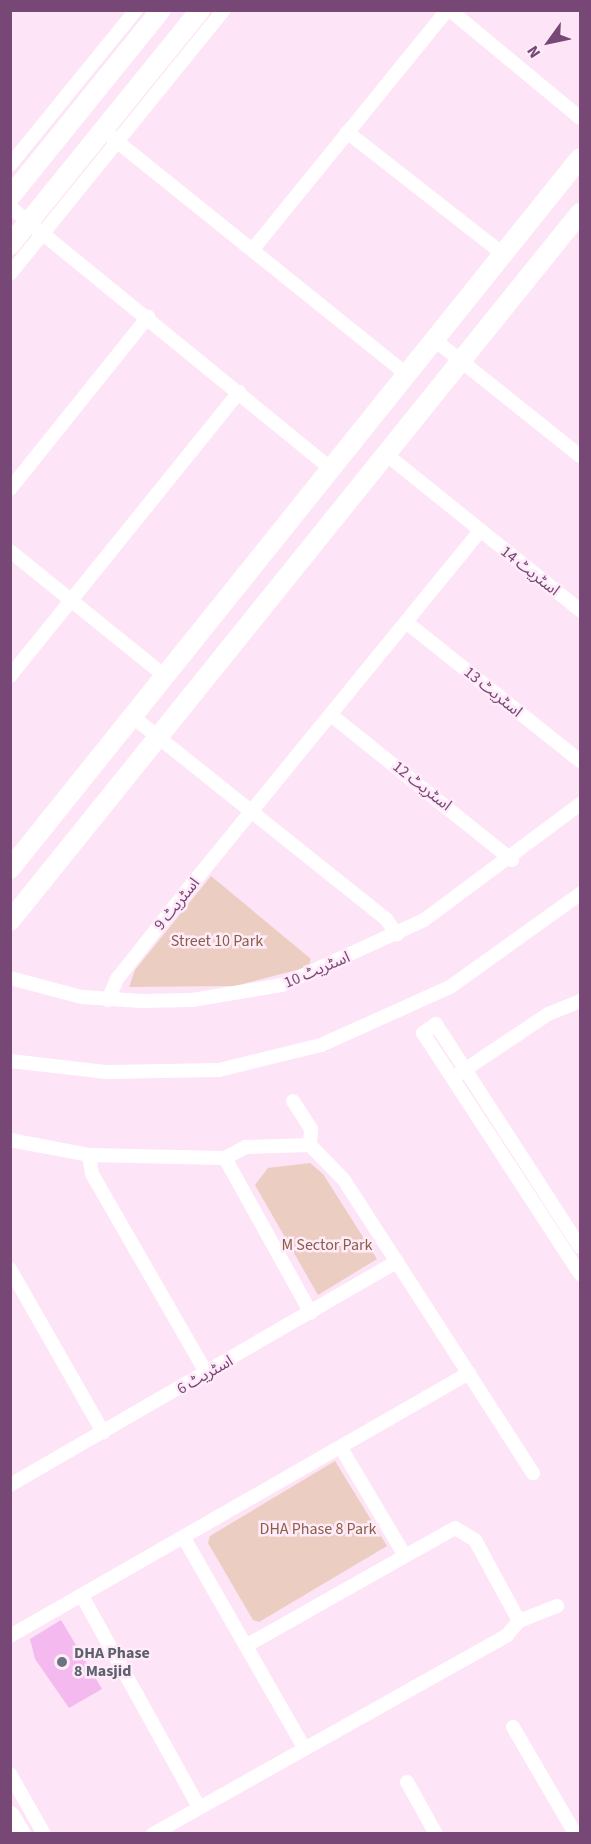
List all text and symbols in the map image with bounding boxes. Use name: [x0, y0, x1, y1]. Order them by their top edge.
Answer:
north arrow: [519, 12, 579, 72]
text: N: [522, 41, 546, 62]
street label: اسٹریٹ 14: [497, 542, 563, 600]
street label: اسٹریٹ 13: [460, 663, 526, 721]
street label: اسٹریٹ 12: [389, 757, 455, 815]
street label: اسٹریٹ 9: [150, 874, 204, 934]
park label: Street 10 Park: [171, 931, 263, 951]
street label: اسٹریٹ 10: [281, 948, 353, 992]
park label: M Sector Park: [282, 1235, 372, 1255]
street label: اسٹریٹ 6: [174, 1351, 236, 1399]
park label: DHA Phase 8 Park: [260, 1519, 376, 1539]
place label: DHA Phase 8 Masjid: [74, 1643, 150, 1681]
marker: DHA Phase 8 Masjid: [55, 1655, 69, 1669]

